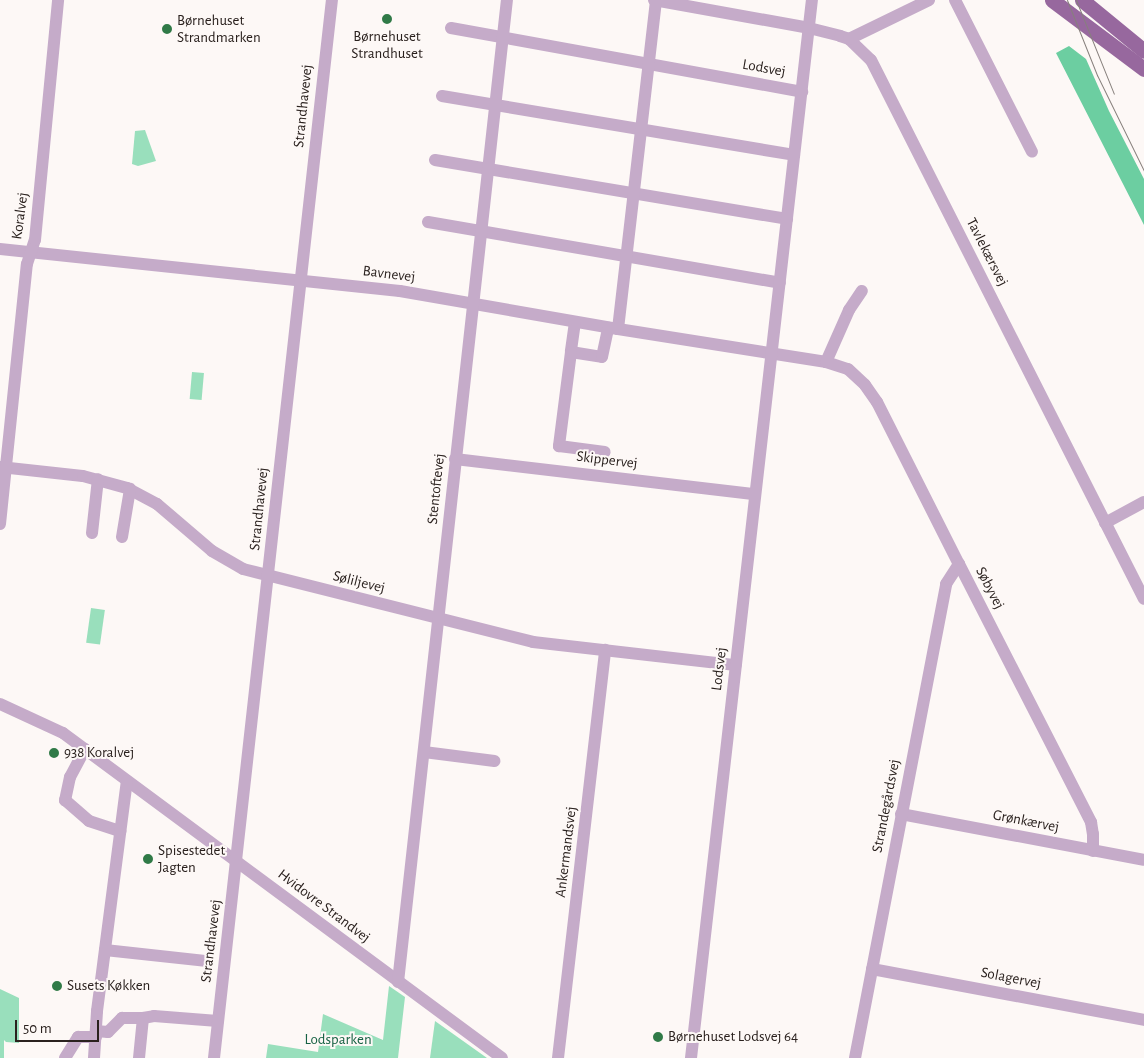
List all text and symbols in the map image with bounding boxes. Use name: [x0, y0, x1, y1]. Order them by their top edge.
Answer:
place label: Børnehuset Strandmarken: [177, 11, 261, 46]
marker: Børnehuset Strandhuset: [381, 13, 393, 25]
marker: Børnehuset Strandmarken: [161, 23, 173, 35]
place label: Børnehuset Strandhuset: [351, 27, 423, 62]
street label: Lodsvej: [741, 55, 787, 81]
street label: Strandhavevej: [290, 64, 316, 148]
street label: Koralvej: [8, 191, 32, 241]
street label: Tavlekærsvej: [962, 215, 1012, 289]
street label: Bavnevej: [362, 262, 416, 286]
street label: Skippervej: [575, 447, 639, 473]
street label: Stentoftevej: [423, 453, 449, 525]
street label: Strandhavevej: [246, 467, 272, 551]
street label: Søbyvej: [972, 564, 1008, 612]
street label: Søliljevej: [331, 567, 387, 597]
street label: Lodsvej: [707, 646, 731, 692]
place label: 938 Koralvej: [64, 744, 134, 762]
marker: 938 Koralvej: [48, 747, 60, 759]
street label: Strandegårdsvej: [868, 758, 904, 854]
street label: Ankermandsvej: [551, 806, 581, 898]
street label: Grønkærvej: [991, 806, 1061, 836]
place label: Spisestedet Jagten: [158, 841, 225, 876]
marker: Spisestedet Jagten: [142, 853, 154, 865]
street label: Hvidovre Strandvej: [274, 865, 374, 947]
street label: Strandhavevej: [197, 898, 225, 984]
street label: Solagervej: [979, 963, 1043, 993]
place label: Susets Køkken: [67, 977, 150, 995]
marker: Susets Køkken: [51, 980, 63, 992]
scale bar: [18, 1010, 101, 1042]
text: 50 m: [23, 1021, 52, 1036]
place label: Børnehuset Lodsvej 64: [668, 1028, 798, 1046]
park label: Lodsparken: [304, 1031, 372, 1049]
marker: Børnehuset Lodsvej 64: [652, 1031, 664, 1043]

